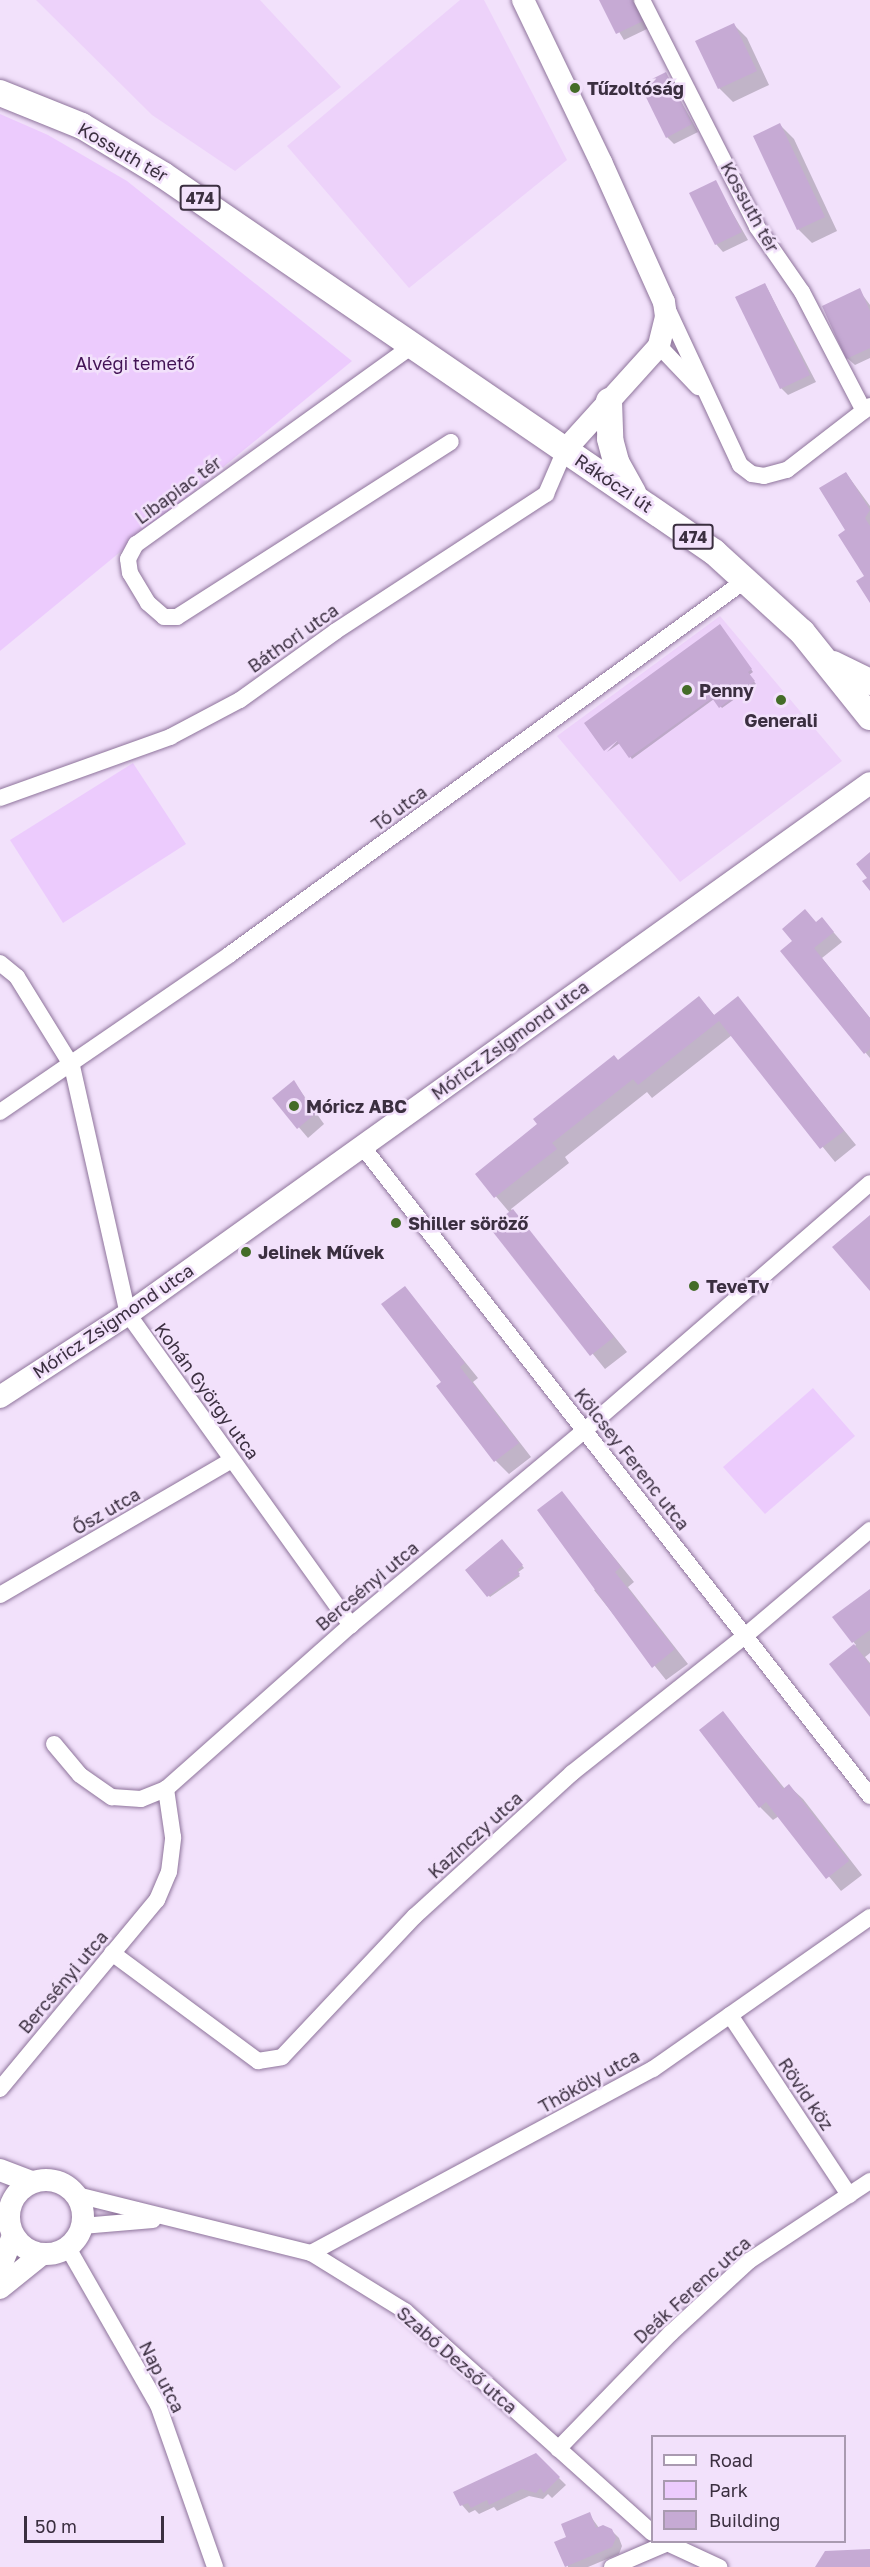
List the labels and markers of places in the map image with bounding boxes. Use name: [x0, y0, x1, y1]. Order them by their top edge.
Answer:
place label: Tűzoltóság: [587, 77, 684, 99]
marker: Tűzoltóság: [568, 81, 582, 95]
place label: Penny: [699, 679, 754, 701]
marker: Penny: [680, 683, 694, 697]
marker: Generali: [774, 693, 788, 707]
place label: Generali: [744, 709, 818, 731]
place label: Móricz ABC: [306, 1095, 407, 1117]
marker: Móricz ABC: [287, 1099, 301, 1113]
place label: Shiller söröző: [408, 1212, 528, 1234]
marker: Shiller söröző: [389, 1216, 403, 1230]
place label: Jelinek Művek: [258, 1241, 385, 1263]
marker: Jelinek Művek: [239, 1245, 253, 1259]
place label: TeveTv: [706, 1275, 769, 1297]
marker: TeveTv: [687, 1279, 701, 1293]

